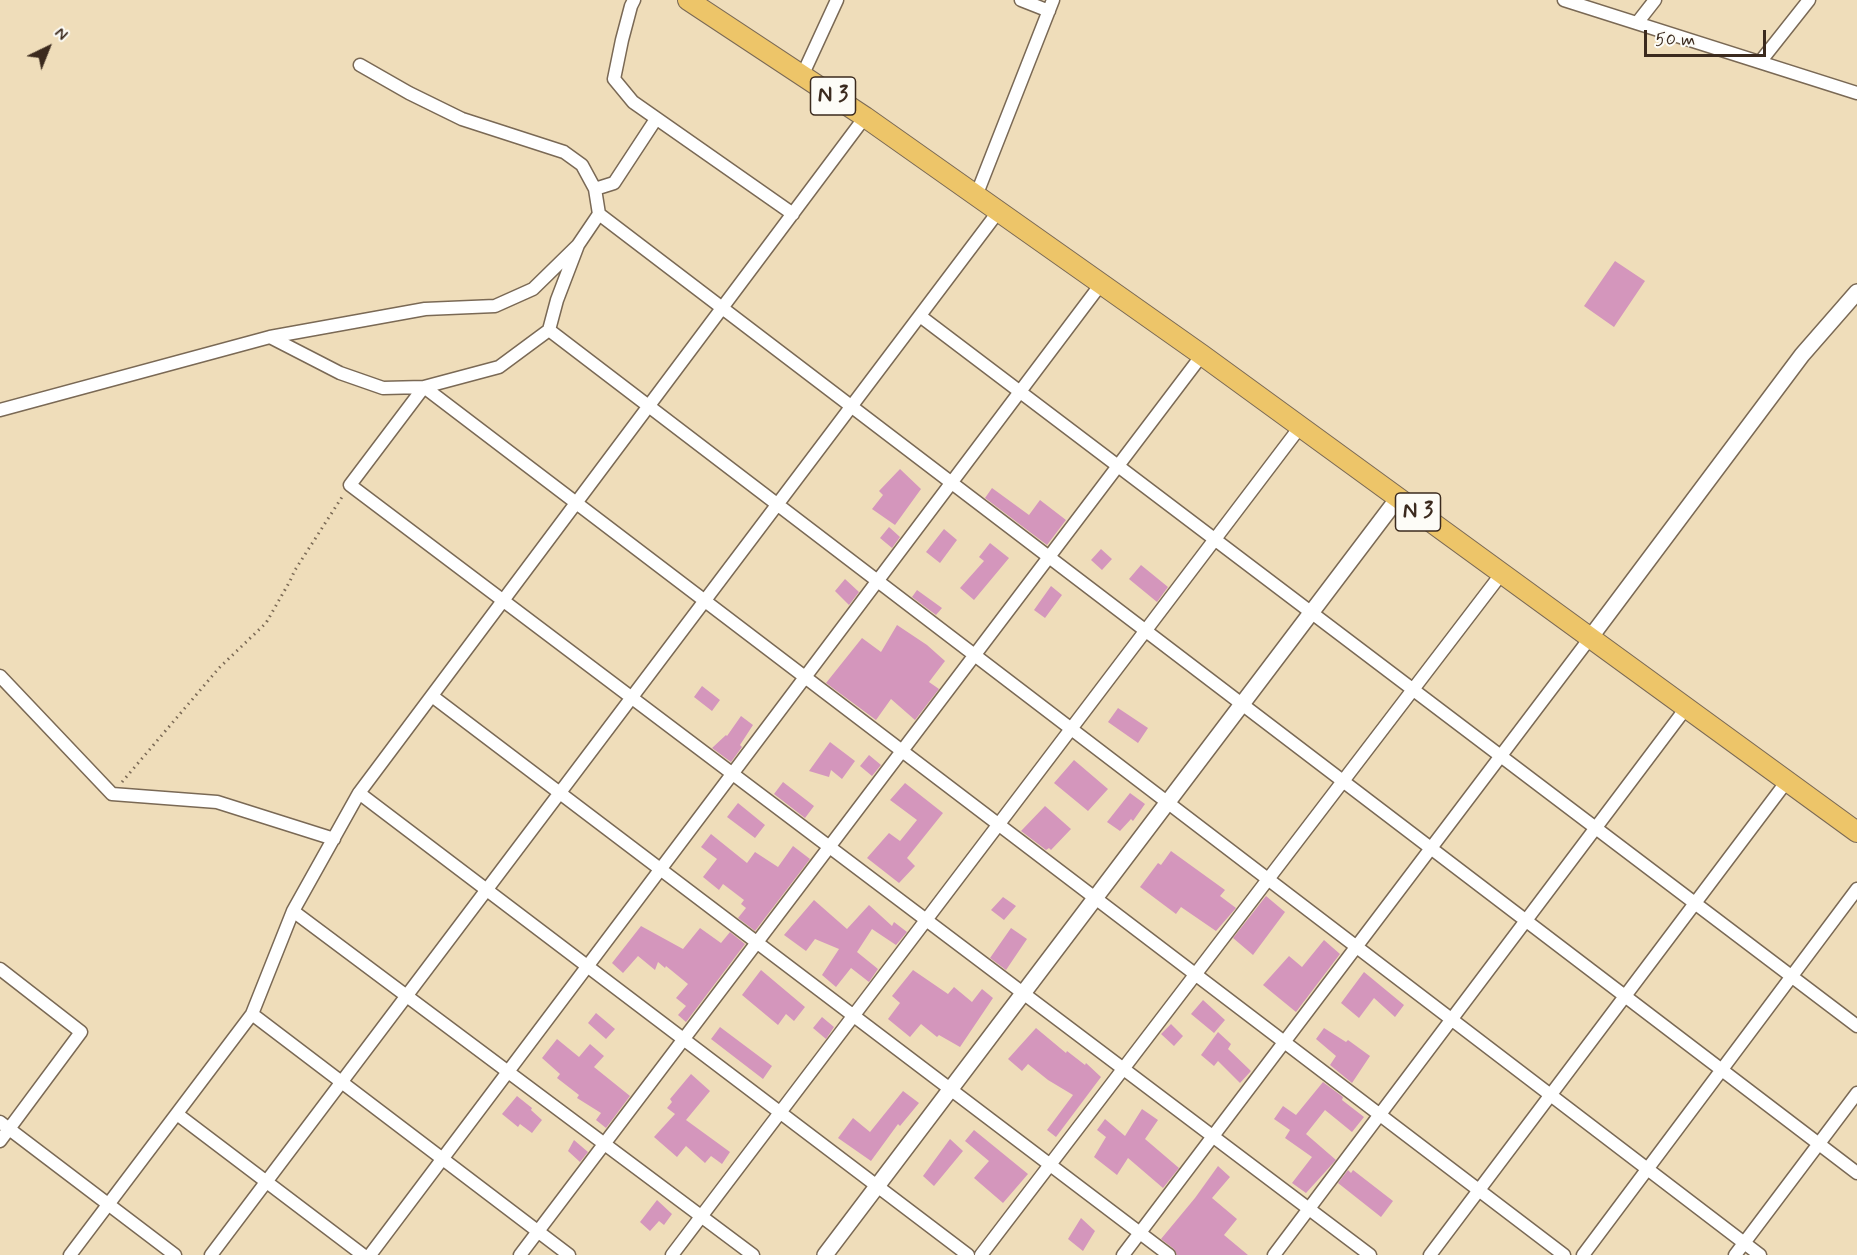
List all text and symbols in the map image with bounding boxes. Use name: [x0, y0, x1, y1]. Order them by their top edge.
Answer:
north arrow: [18, 18, 78, 78]
scale bar: [1647, 18, 1768, 56]
text: N: [50, 23, 72, 46]
text: 50 m: [1655, 28, 1695, 52]
road number: N 3: [810, 77, 856, 115]
road number: N 3: [1396, 493, 1440, 531]

